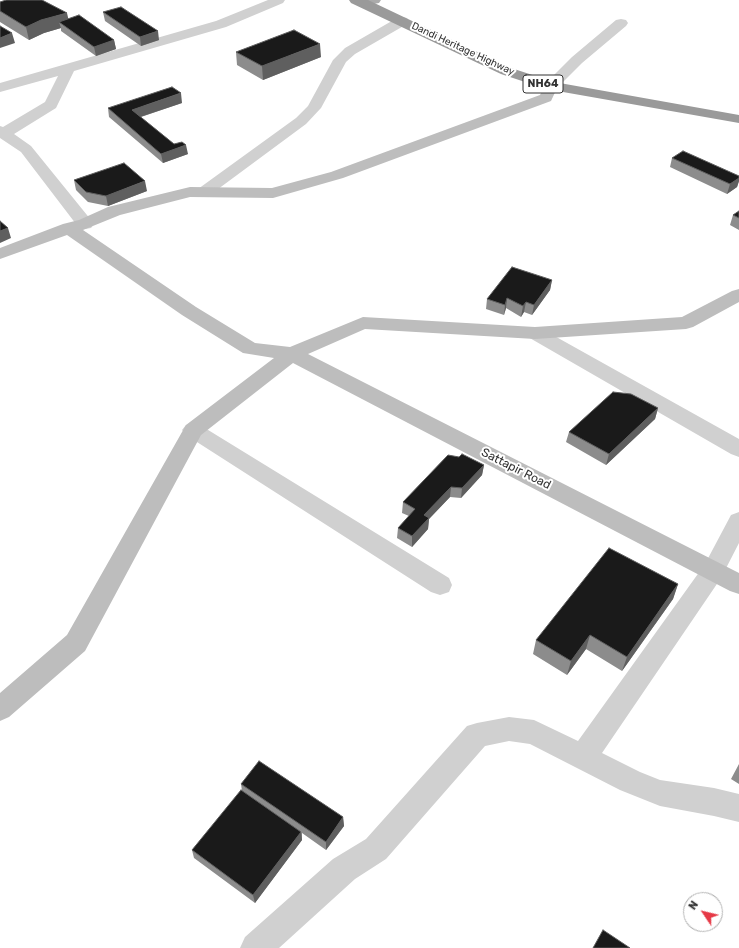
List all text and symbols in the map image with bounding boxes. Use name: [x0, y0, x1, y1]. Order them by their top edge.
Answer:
street label: Dandi Heritage Highway: [410, 20, 516, 78]
road number: NH64: [523, 75, 563, 93]
street label: Sattapir Road: [479, 445, 553, 493]
north arrow: [683, 892, 723, 932]
text: N: [686, 898, 701, 912]

